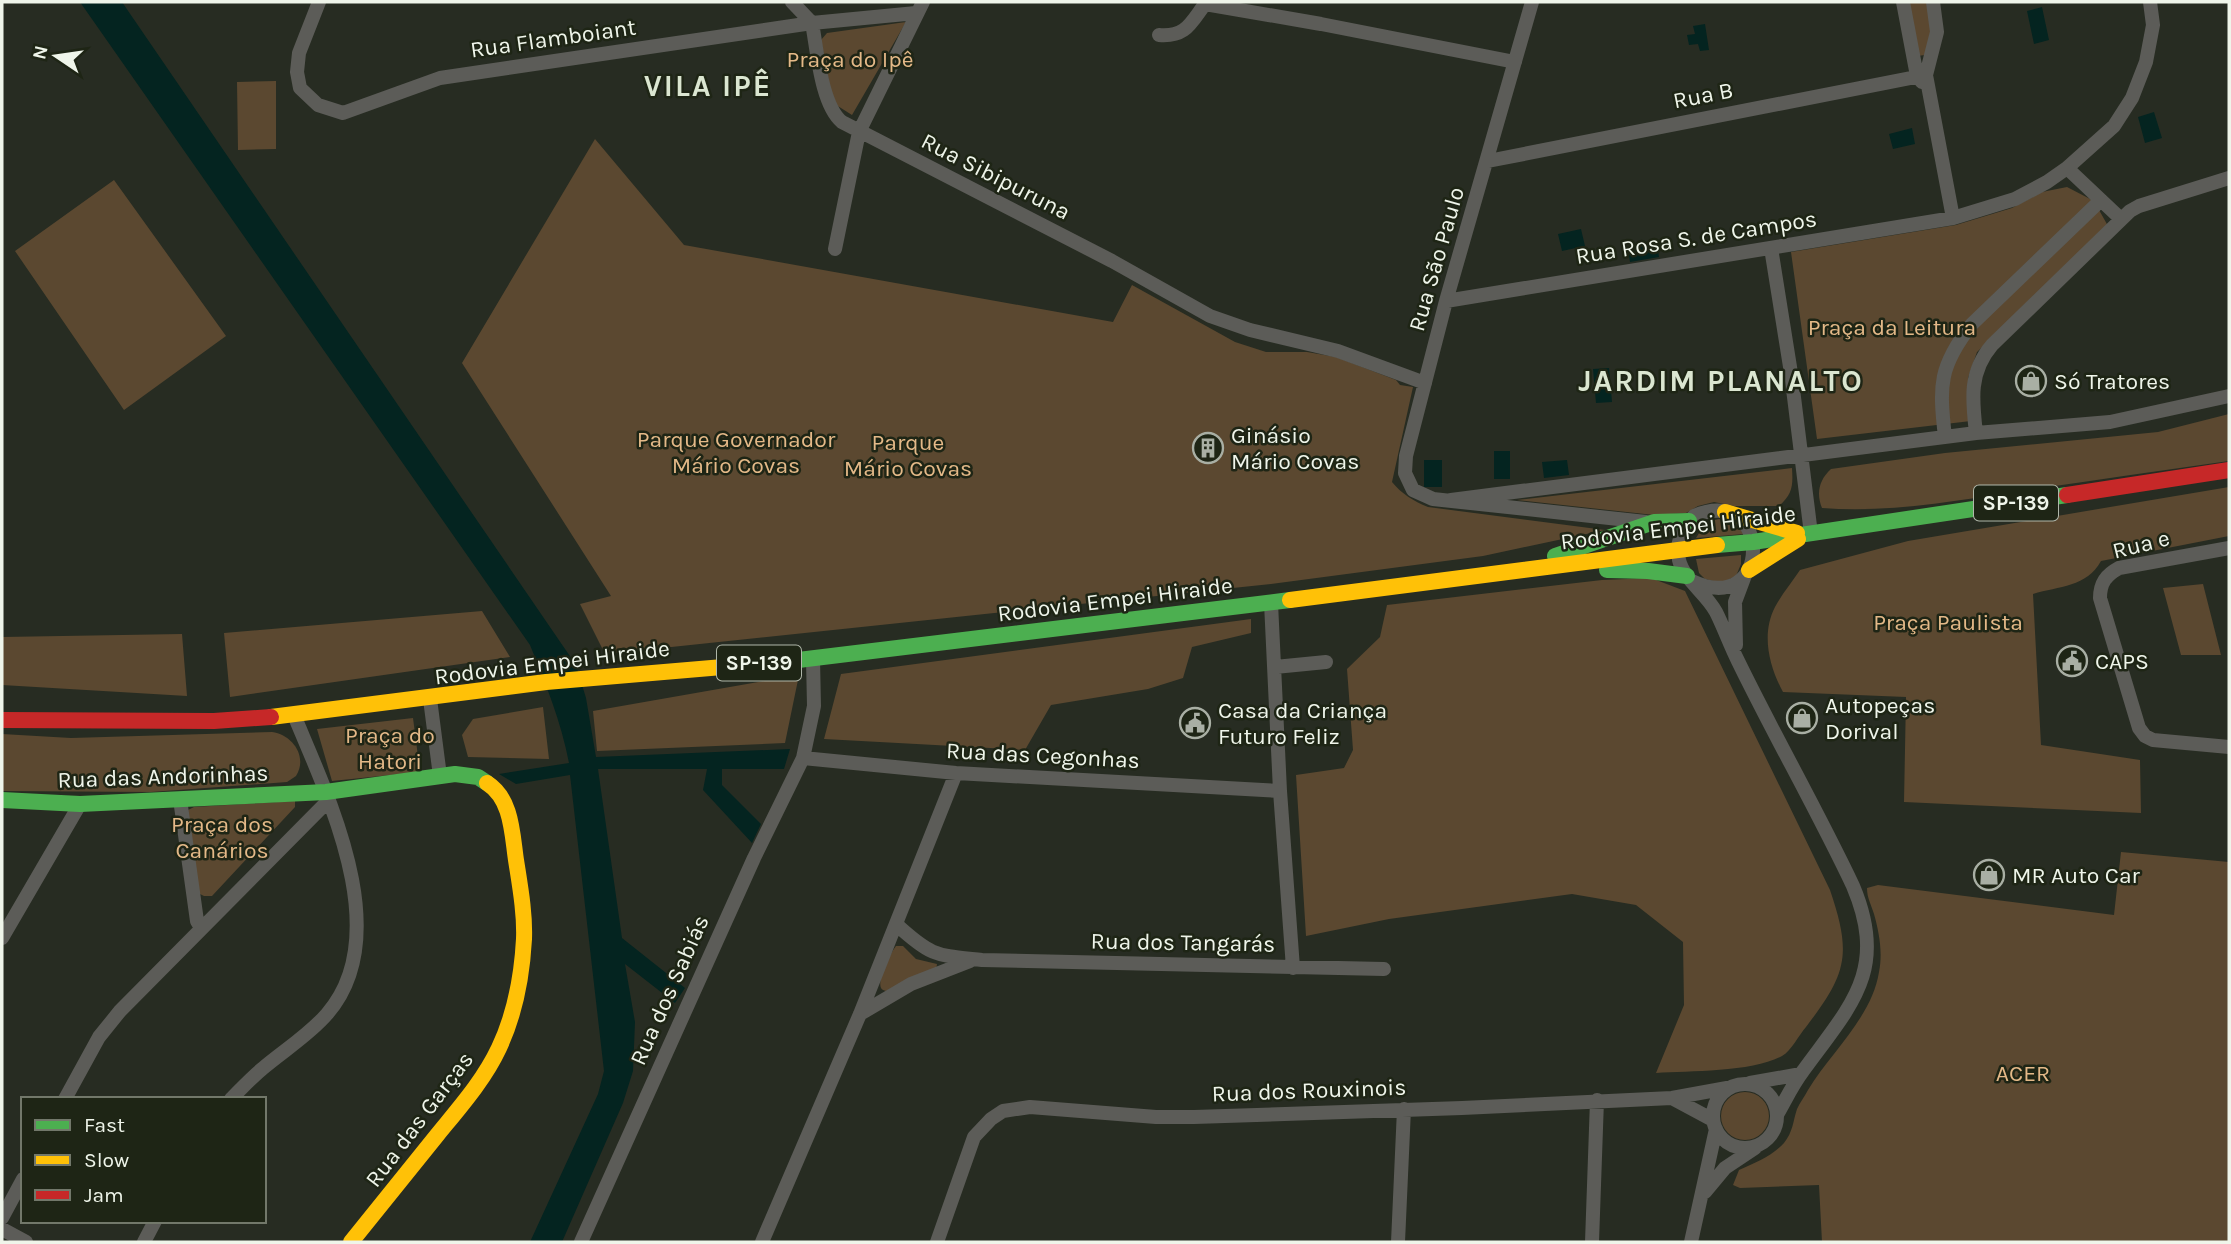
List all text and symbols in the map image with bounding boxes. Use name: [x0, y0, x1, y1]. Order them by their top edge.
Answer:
street label: Rua Flamboiant: [468, 13, 638, 63]
north arrow: [21, 21, 91, 91]
text: N: [28, 43, 53, 62]
park label: Praça do Ipê: [786, 46, 914, 73]
district label: VILA IPÊ: [644, 68, 772, 104]
street label: Rua B: [1671, 76, 1735, 115]
street label: Rua Sibipuruna: [917, 127, 1075, 226]
street label: Rua São Paulo: [1403, 184, 1470, 335]
street label: Rua Rosa S. de Campos: [1574, 205, 1819, 270]
park label: Praça da Leitura: [1808, 314, 1976, 341]
district label: JARDIM PLANALTO: [1578, 363, 1864, 399]
shop icon: Só Tratores: [2014, 364, 2048, 398]
place label: Só Tratores: [2054, 368, 2170, 395]
place label: Ginásio Mário Covas: [1231, 422, 1359, 475]
park label: Parque Governador Mário Covas: [637, 426, 836, 479]
park label: Parque Mário Covas: [844, 429, 972, 482]
building icon: Ginásio Mário Covas: [1191, 431, 1225, 465]
road number: SP-139: [1974, 486, 2058, 520]
street label: Rodovia Empei Hiraide: [1559, 500, 1797, 555]
street label: Rua e: [2110, 524, 2173, 565]
street label: Rodovia Empei Hiraide: [996, 572, 1234, 627]
park label: Praça Paulista: [1873, 609, 2023, 636]
street label: Rodovia Empei Hiraide: [433, 635, 671, 690]
public building icon: CAPS: [2055, 644, 2089, 678]
road number: SP-139: [717, 646, 801, 680]
place label: CAPS: [2095, 648, 2149, 675]
place label: Autopeças Dorival: [1825, 692, 1935, 745]
place label: Casa da Criança Futuro Feliz: [1218, 697, 1387, 750]
shop icon: Autopeças Dorival: [1785, 701, 1819, 735]
public building icon: Casa da Criança Futuro Feliz: [1178, 706, 1212, 740]
park label: Praça do Hatori: [345, 722, 435, 775]
street label: Rua das Cegonhas: [945, 737, 1141, 774]
street label: Rua das Andorinhas: [57, 759, 269, 794]
park label: Praça dos Canários: [171, 811, 273, 864]
shop icon: MR Auto Car: [1972, 858, 2006, 892]
place label: MR Auto Car: [2012, 862, 2141, 889]
street label: Rua dos Sabiás: [624, 911, 715, 1070]
street label: Rua dos Tangarás: [1090, 927, 1276, 958]
street label: Rua das Garças: [360, 1046, 479, 1192]
park label: ACER: [1996, 1060, 2050, 1087]
street label: Rua dos Rouxinois: [1211, 1074, 1407, 1107]
legend: [21, 1097, 266, 1223]
text: Fast: [84, 1113, 125, 1137]
text: Slow: [84, 1148, 129, 1172]
text: Jam: [84, 1183, 124, 1207]

